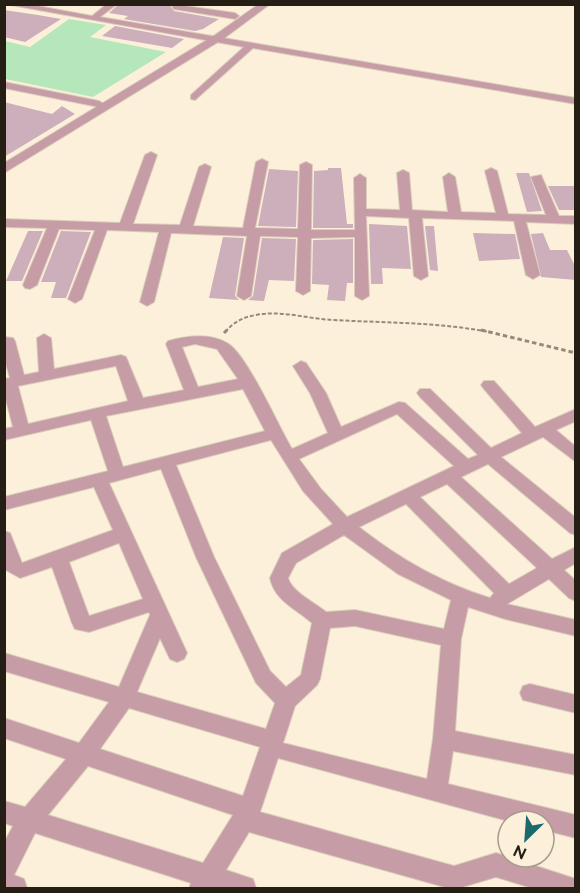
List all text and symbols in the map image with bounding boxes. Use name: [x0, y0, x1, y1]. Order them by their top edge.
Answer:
north arrow: [496, 809, 556, 869]
text: N: [510, 841, 529, 863]

